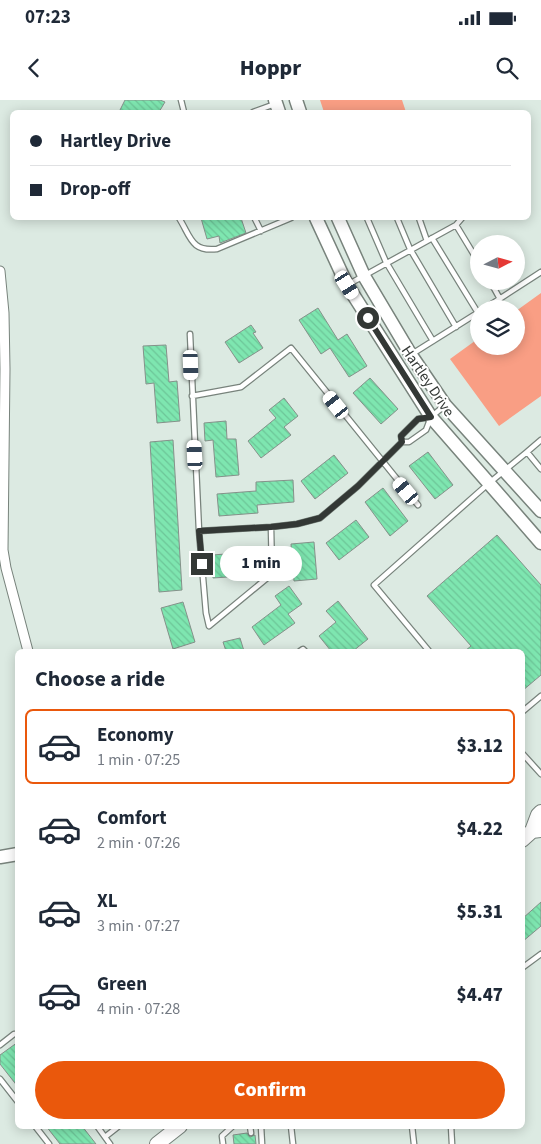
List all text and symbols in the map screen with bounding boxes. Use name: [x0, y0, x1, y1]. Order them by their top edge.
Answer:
text: 07:23: [25, 4, 71, 31]
text: Hoppr: [240, 52, 301, 84]
icon: back: [20, 54, 48, 82]
icon: search: [493, 54, 521, 82]
text: Hartley Drive: [60, 128, 171, 155]
text: Drop-off: [60, 176, 130, 203]
north arrow: [470, 235, 525, 290]
map controls: [470, 235, 525, 355]
car: [332, 268, 361, 302]
button: layers: [470, 300, 525, 355]
route start: [357, 307, 379, 329]
street label: Hartley Drive: [396, 342, 459, 421]
car: [182, 350, 199, 380]
car: [320, 389, 351, 421]
car: [186, 440, 203, 470]
car: [390, 475, 421, 507]
callout: 1 min: [220, 546, 302, 582]
text: 1 min: [241, 552, 281, 574]
route end: [191, 553, 213, 575]
text: Choose a ride: [35, 663, 165, 695]
text: Economy: [97, 722, 174, 749]
icon: car: [37, 724, 82, 769]
text: $3.12: [457, 733, 503, 760]
text: 1 min · 07:25: [97, 749, 180, 771]
text: Comfort: [97, 805, 167, 832]
icon: car: [37, 807, 82, 852]
text: $4.22: [457, 816, 503, 843]
text: 2 min · 07:26: [97, 832, 180, 854]
text: XL: [97, 888, 118, 915]
icon: car: [37, 890, 82, 935]
text: $5.31: [457, 899, 503, 926]
text: 3 min · 07:27: [97, 915, 180, 937]
text: Green: [97, 971, 147, 998]
icon: car: [37, 973, 82, 1018]
text: $4.47: [457, 982, 503, 1009]
text: 4 min · 07:28: [97, 998, 180, 1020]
button: Confirm: [35, 1061, 505, 1119]

